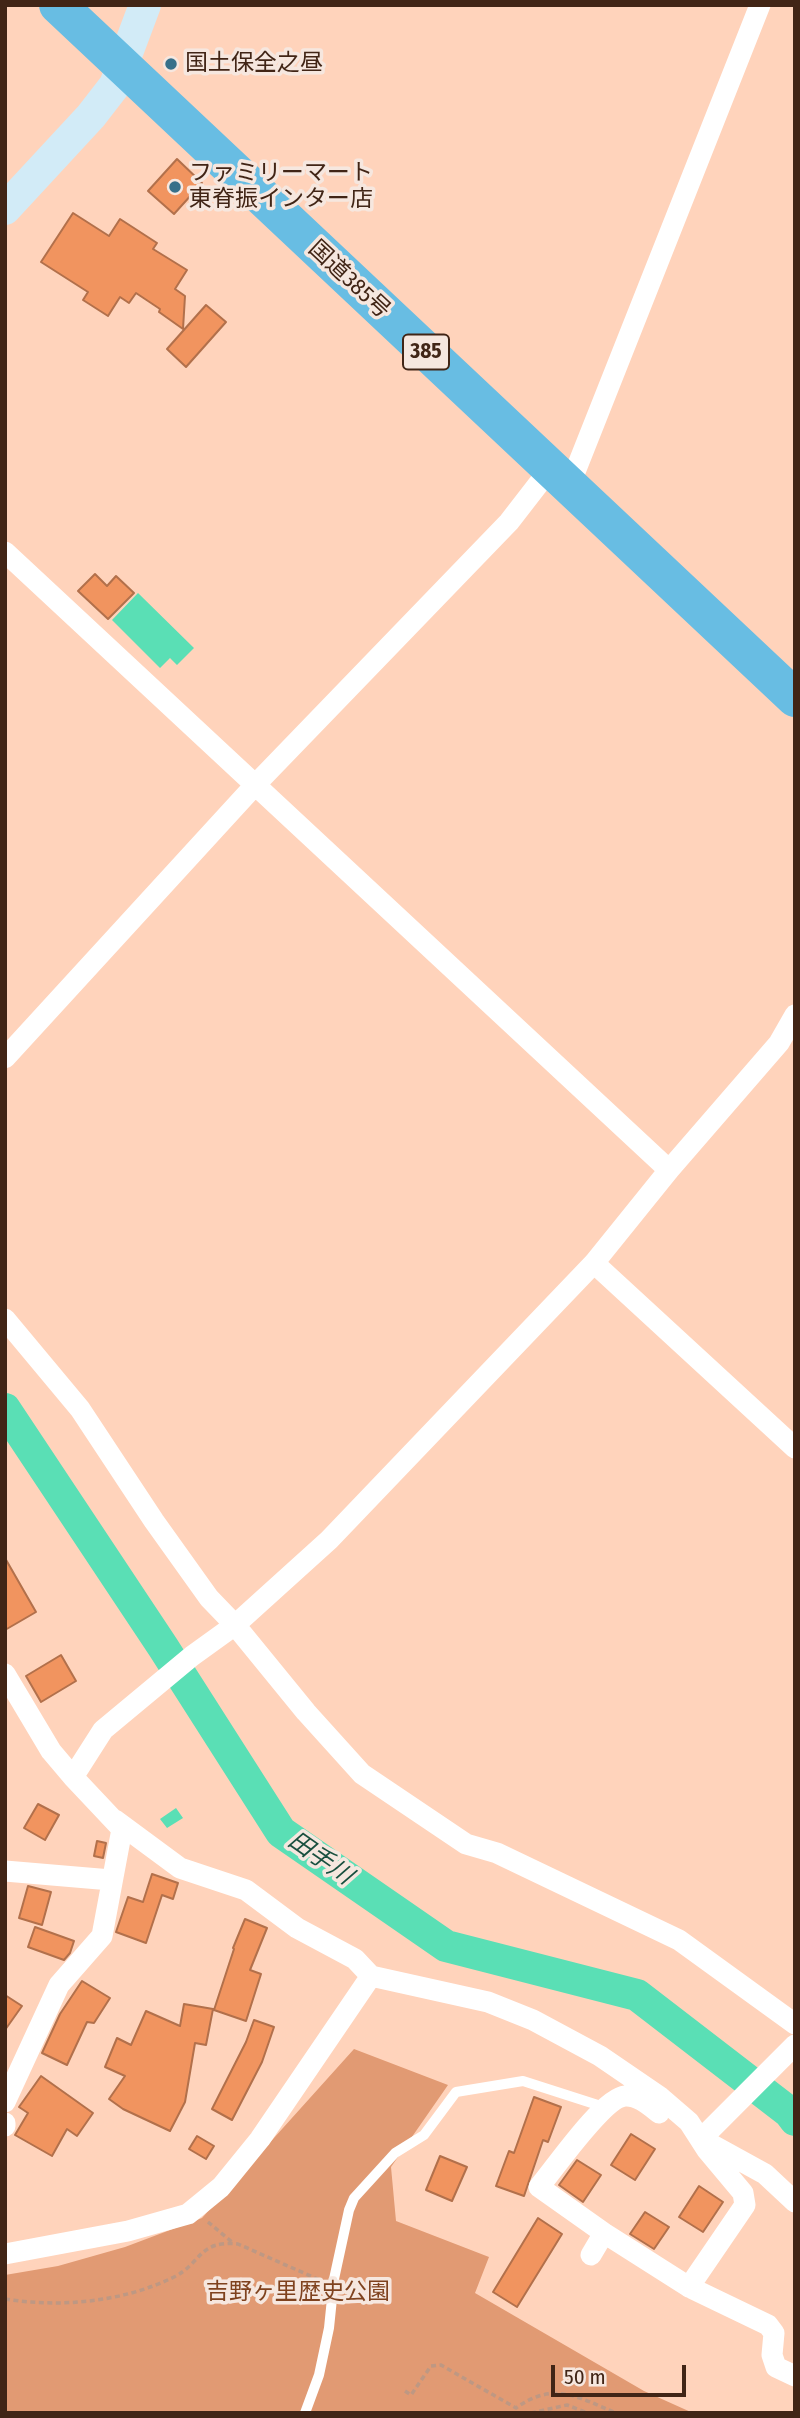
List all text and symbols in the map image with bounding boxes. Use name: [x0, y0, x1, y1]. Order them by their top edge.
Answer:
place label: 国土保全之昼: [185, 50, 323, 78]
marker: 国土保全之昼: [163, 56, 179, 72]
place label: ファミリーマート 東脊振インター店: [189, 160, 373, 214]
marker: ファミリーマート 東脊振インター店: [167, 179, 183, 195]
street label: 国道385号: [302, 235, 396, 325]
road number: 385: [403, 334, 449, 370]
water label: 田手川: [282, 1827, 358, 1891]
park label: 吉野ヶ里歴史公園: [206, 2279, 390, 2307]
scale bar: [555, 2352, 690, 2396]
text: 50 m: [564, 2364, 606, 2390]

